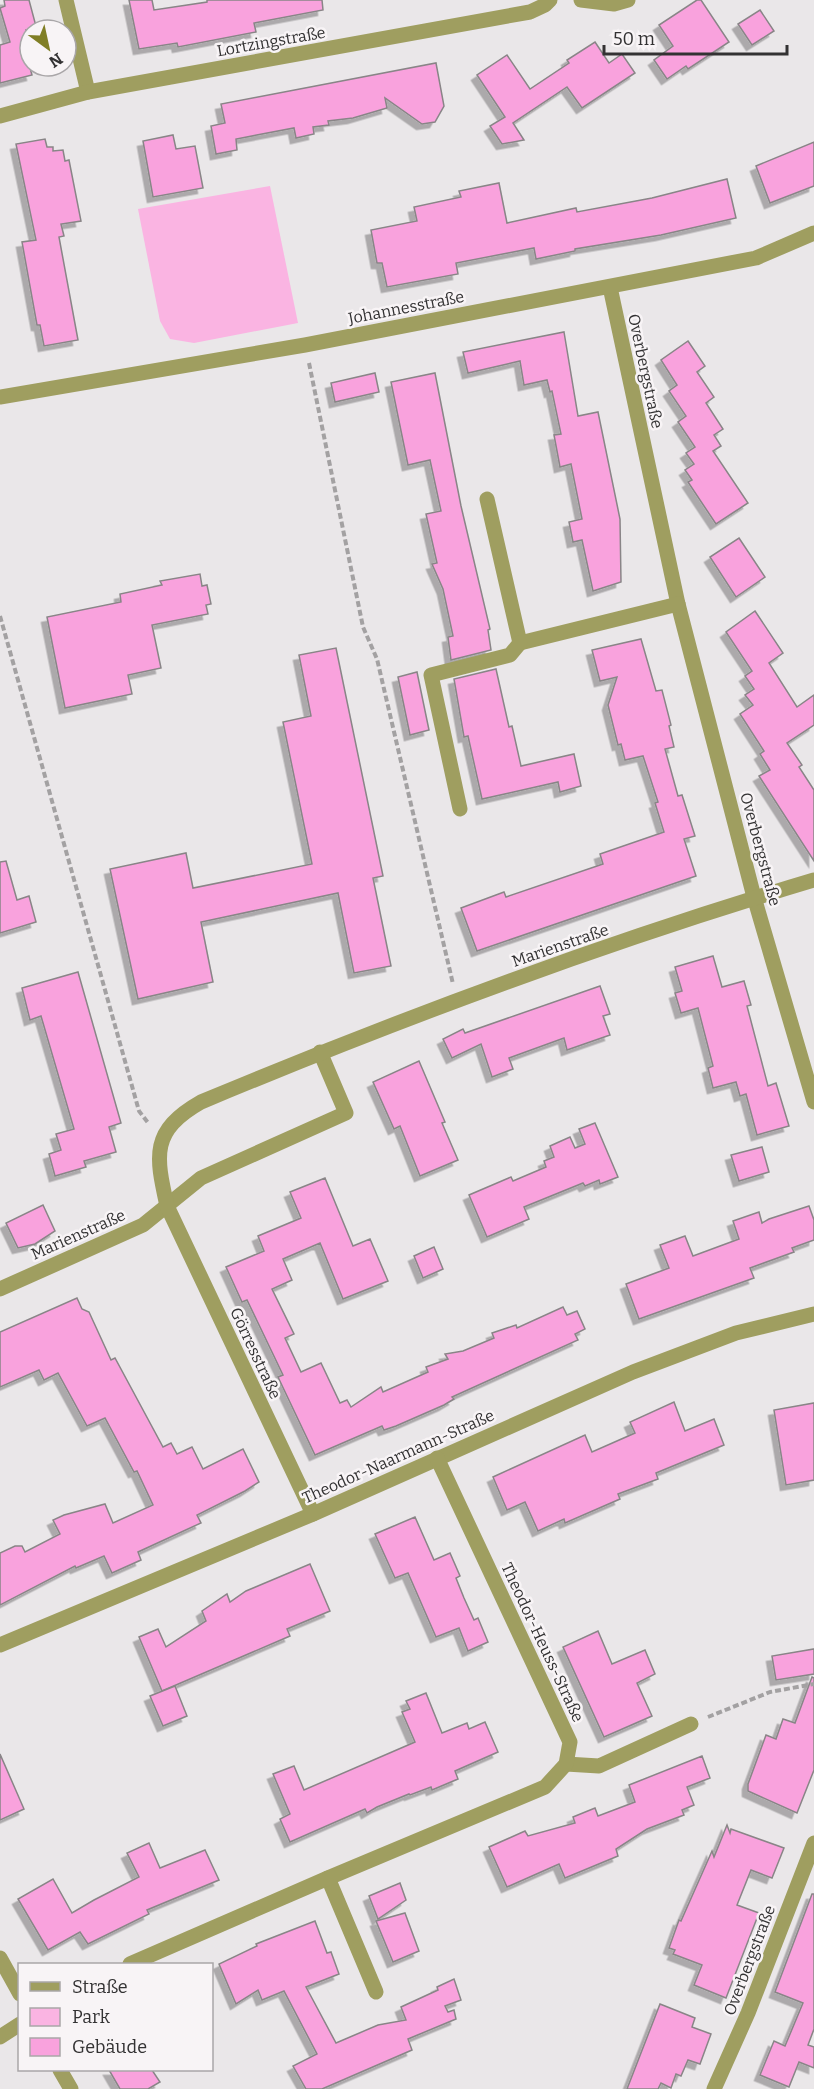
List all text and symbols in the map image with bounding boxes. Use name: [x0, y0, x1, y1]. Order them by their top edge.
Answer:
north arrow: [18, 18, 78, 78]
scale bar: [604, 18, 787, 56]
street label: Lortzingstraße: [215, 23, 327, 60]
text: 50 m: [613, 28, 655, 50]
text: N: [46, 49, 66, 71]
street label: Johannesstraße: [346, 287, 466, 328]
street label: Overbergstraße: [624, 312, 667, 430]
street label: Overbergstraße: [736, 790, 785, 908]
street label: Marienstraße: [509, 920, 611, 971]
street label: Marienstraße: [28, 1205, 128, 1264]
street label: Görresstraße: [226, 1304, 285, 1402]
street label: Theodor-Naarmann-Straße: [299, 1405, 497, 1507]
street label: Theodor-Heuss-Straße: [497, 1560, 588, 1725]
street label: Overbergstraße: [720, 1902, 779, 2018]
legend: [18, 1963, 213, 2071]
text: Straße: [72, 1976, 128, 1998]
text: Park: [72, 2006, 111, 2028]
text: Gebäude: [72, 2036, 147, 2058]

